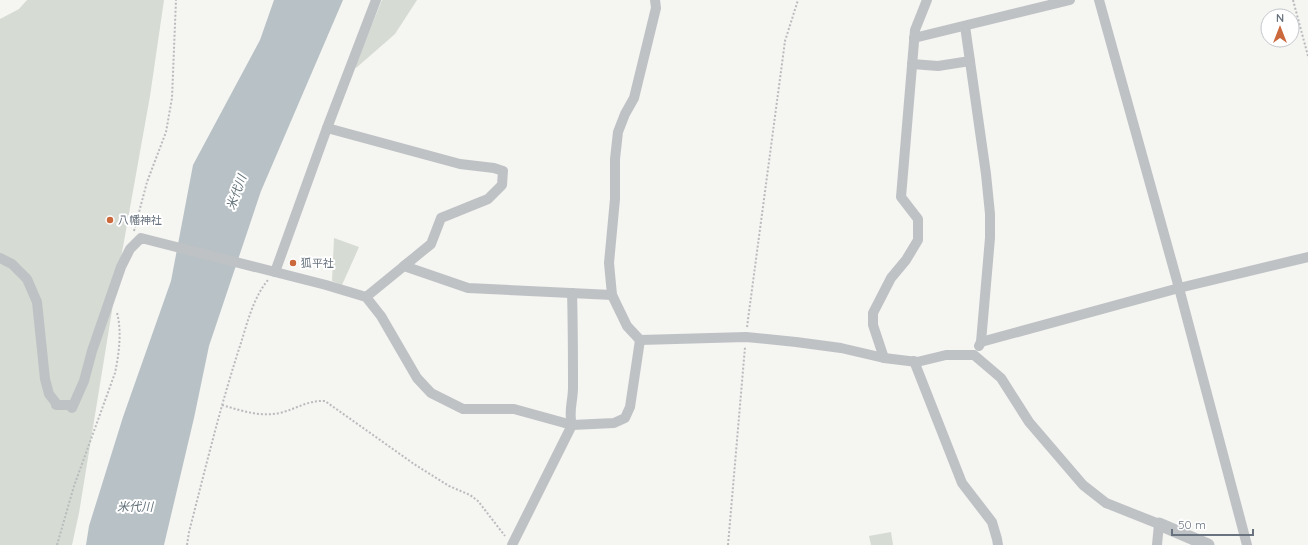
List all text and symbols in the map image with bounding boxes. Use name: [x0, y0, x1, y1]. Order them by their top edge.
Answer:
north arrow: [1260, 8, 1300, 48]
text: N: [1276, 11, 1284, 25]
water label: 米代川: [223, 171, 250, 211]
place label: 八幡神社: [118, 213, 162, 227]
marker: 八幡神社: [105, 215, 115, 225]
place label: 狐平社: [301, 256, 334, 270]
marker: 狐平社: [288, 258, 298, 268]
water label: 米代川: [117, 499, 155, 514]
scale bar: [1172, 511, 1253, 537]
text: 50 m: [1178, 517, 1206, 532]

